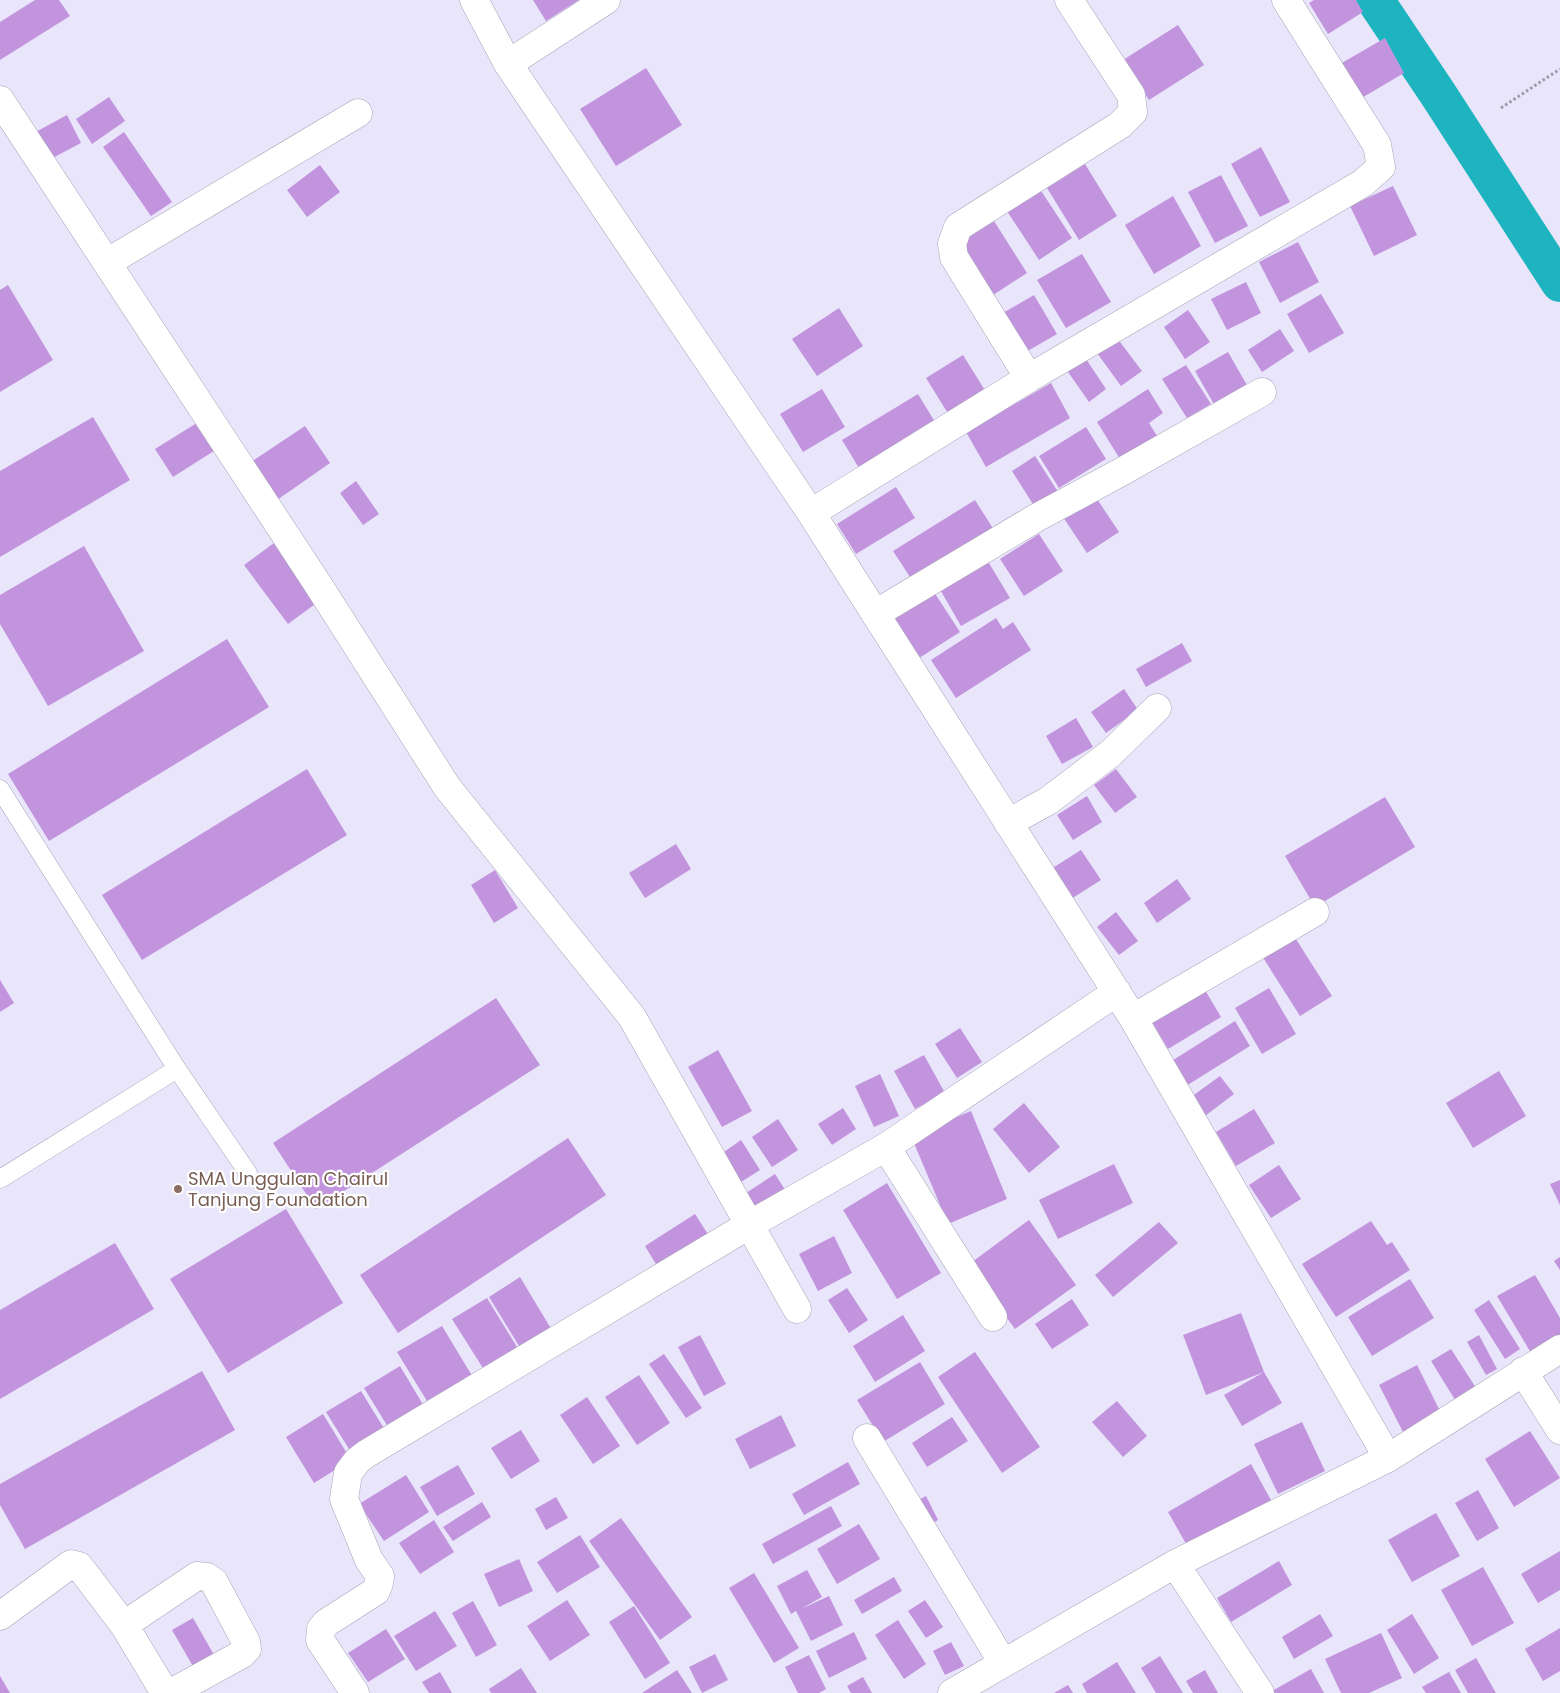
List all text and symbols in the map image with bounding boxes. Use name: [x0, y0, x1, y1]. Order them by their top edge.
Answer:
place label: SMA Unggulan Chairul Tanjung Foundation: [188, 1166, 388, 1212]
marker: SMA Unggulan Chairul Tanjung Foundation: [172, 1183, 184, 1195]

